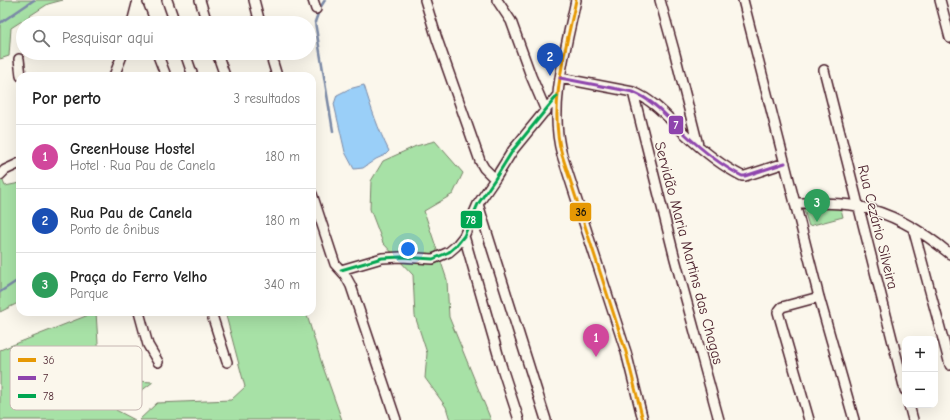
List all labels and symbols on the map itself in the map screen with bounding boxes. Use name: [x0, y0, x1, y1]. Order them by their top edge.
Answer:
pin: 2: [537, 43, 563, 76]
line badge: 7: [668, 115, 684, 135]
text: 7: [674, 119, 679, 132]
street label: Servidão Maria Martins das Chagas: [651, 140, 727, 366]
street label: Rua Cezário Silveira: [854, 163, 902, 291]
pin: 3: [804, 189, 830, 222]
line badge: 36: [569, 202, 592, 222]
text: 36: [575, 206, 587, 219]
line badge: 78: [460, 210, 483, 229]
text: 78: [466, 214, 476, 227]
your location: [398, 239, 418, 259]
pin: 1: [583, 324, 609, 357]
legend: [10, 346, 142, 410]
text: 36: [43, 354, 55, 367]
text: 7: [43, 372, 48, 385]
text: 78: [43, 390, 54, 403]

